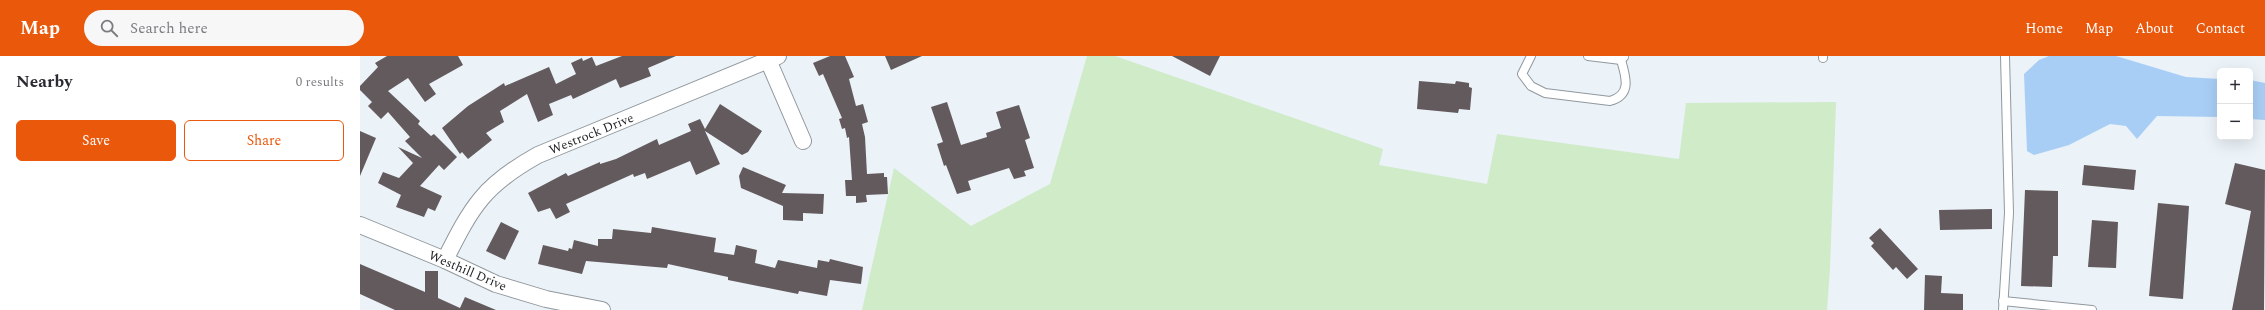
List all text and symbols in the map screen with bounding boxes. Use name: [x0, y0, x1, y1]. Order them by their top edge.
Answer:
search box: [84, 10, 364, 46]
text: Map: [20, 14, 60, 43]
icon: search: [98, 17, 120, 39]
text: Search here: [130, 17, 208, 40]
text: Home: [2025, 18, 2063, 39]
text: Map: [2085, 18, 2113, 39]
text: About: [2135, 18, 2174, 39]
text: Contact: [2196, 18, 2245, 39]
map controls: [2217, 68, 2253, 140]
button: +: [2217, 68, 2253, 104]
text: Nearby: [16, 69, 72, 95]
text: 0 results: [296, 72, 344, 92]
button: −: [2217, 104, 2253, 140]
street label: Westrock Drive: [546, 108, 637, 160]
button: Save: [16, 120, 176, 161]
button: Share: [184, 120, 344, 161]
street label: Westhill Drive: [425, 245, 510, 296]

